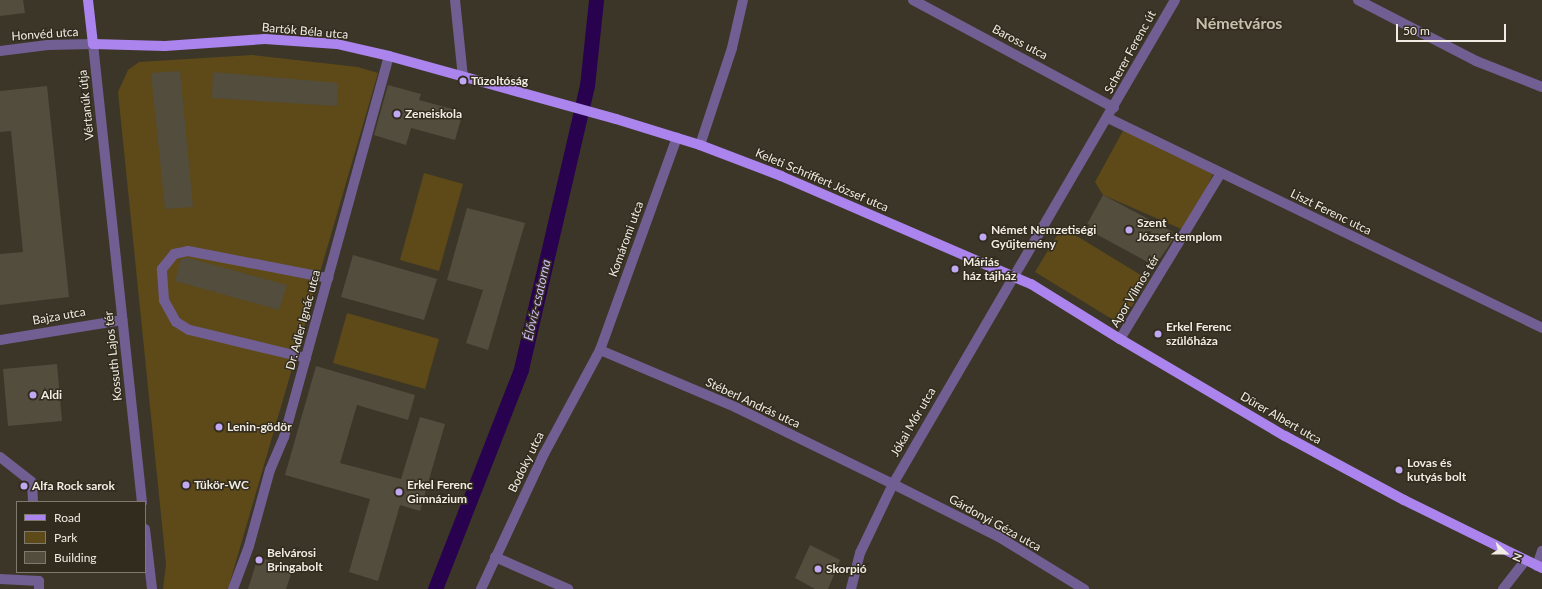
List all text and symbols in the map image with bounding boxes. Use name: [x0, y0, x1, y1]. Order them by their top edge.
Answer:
street label: Scherer Ferenc út: [1101, 8, 1159, 96]
district label: Németváros: [1196, 13, 1282, 33]
scale bar: [1398, 16, 1508, 42]
street label: Bartók Béla utca: [261, 20, 349, 42]
street label: Baross utca: [990, 21, 1050, 63]
text: 50 m: [1403, 23, 1430, 38]
street label: Honvéd utca: [11, 24, 79, 44]
street label: Vértanúk útja: [75, 69, 97, 141]
place label: Tűzoltóság: [471, 74, 528, 88]
marker: Tűzoltóság: [458, 76, 468, 86]
place label: Zeneiskola: [405, 107, 462, 121]
marker: Zeneiskola: [392, 109, 402, 119]
street label: Keleti Schriffert József utca: [753, 145, 891, 215]
street label: Liszt Ferenc utca: [1288, 186, 1374, 238]
street label: Komáromi utca: [606, 199, 646, 279]
place label: Szent József-templom: [1137, 216, 1222, 244]
place label: Német Nemzetiségi Gyűjtemény: [991, 223, 1096, 251]
marker: Szent József-templom: [1124, 225, 1134, 235]
marker: Német Nemzetiségi Gyűjtemény: [978, 232, 988, 242]
street label: Apor Vilmos tér: [1107, 252, 1163, 330]
place label: Máriás ház tájház: [963, 255, 1016, 283]
water label: Élővíz-csatorna: [520, 258, 554, 342]
marker: Máriás ház tájház: [950, 264, 960, 274]
street label: Dr. Adler Ignác utca: [283, 268, 323, 372]
street label: Bajza utca: [31, 304, 87, 328]
street label: Kossuth Lajos tér: [101, 310, 125, 402]
place label: Erkel Ferenc szülőháza: [1166, 320, 1232, 348]
marker: Erkel Ferenc szülőháza: [1153, 329, 1163, 339]
street label: Stéberl András utca: [703, 375, 803, 431]
street label: Jókai Mór utca: [887, 385, 939, 459]
place label: Aldi: [41, 388, 62, 402]
street label: Dürer Albert utca: [1238, 389, 1324, 447]
marker: Aldi: [28, 390, 38, 400]
place label: Lenin-gödör: [227, 420, 292, 434]
marker: Lenin-gödör: [214, 422, 224, 432]
street label: Bodoky utca: [505, 429, 547, 495]
place label: Lovas és kutyás bolt: [1407, 456, 1466, 484]
marker: Lovas és kutyás bolt: [1394, 465, 1404, 475]
place label: Tükör-WC: [194, 478, 249, 492]
place label: Erkel Ferenc Gimnázium: [407, 478, 473, 506]
place label: Alfa Rock sarok: [32, 479, 115, 493]
marker: Tükör-WC: [181, 480, 191, 490]
marker: Alfa Rock sarok: [19, 481, 29, 491]
marker: Erkel Ferenc Gimnázium: [394, 487, 404, 497]
street label: Gárdonyi Géza utca: [946, 492, 1044, 554]
legend: [16, 501, 146, 573]
text: Road: [54, 510, 81, 525]
text: Park: [54, 530, 77, 545]
north arrow: [1486, 533, 1526, 573]
place label: Belvárosi Bringabolt: [267, 546, 323, 574]
text: Building: [54, 550, 97, 565]
text: N: [1510, 551, 1525, 564]
marker: Belvárosi Bringabolt: [254, 555, 264, 565]
place label: Skorpió: [826, 562, 867, 576]
marker: Skorpió: [813, 564, 823, 574]

